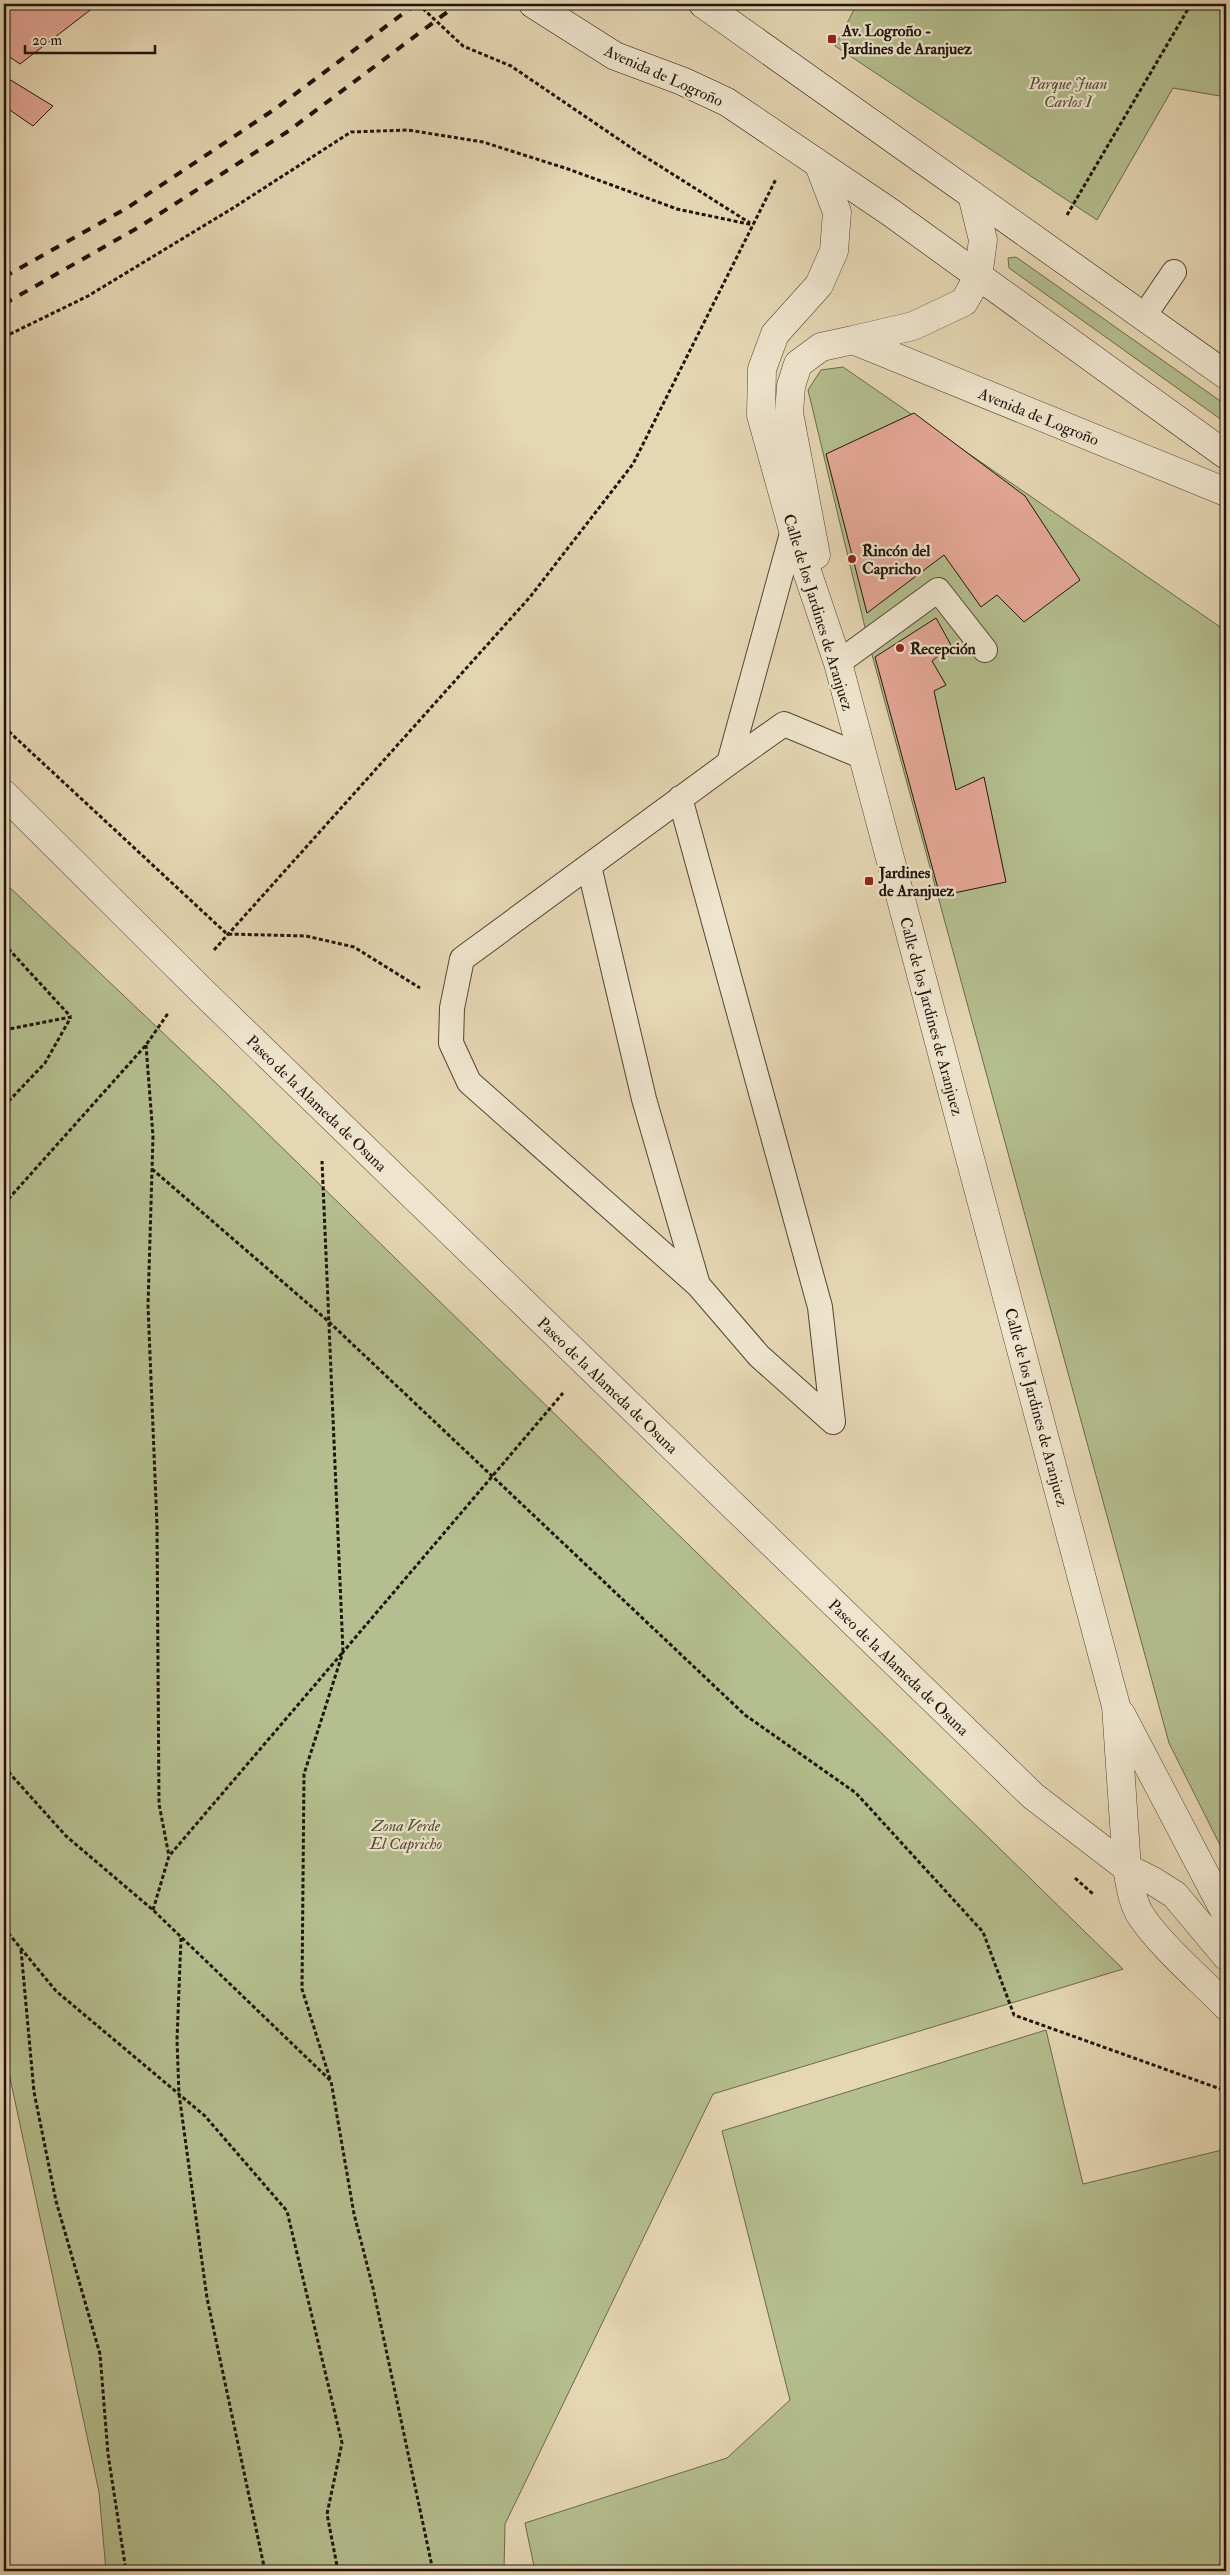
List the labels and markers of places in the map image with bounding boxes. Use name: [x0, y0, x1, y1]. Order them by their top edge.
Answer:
place label: Av. Logroño - Jardines de Aranjuez: [841, 21, 972, 60]
marker: Av. Logroño - Jardines de Aranjuez: [826, 33, 838, 45]
place label: Rincón del Capricho: [862, 541, 931, 580]
marker: Rincón del Capricho: [846, 553, 858, 565]
place label: Recepción: [910, 639, 977, 660]
marker: Recepción: [894, 642, 906, 654]
place label: Jardines de Aranjuez: [878, 863, 955, 901]
marker: Jardines de Aranjuez: [863, 875, 875, 887]

